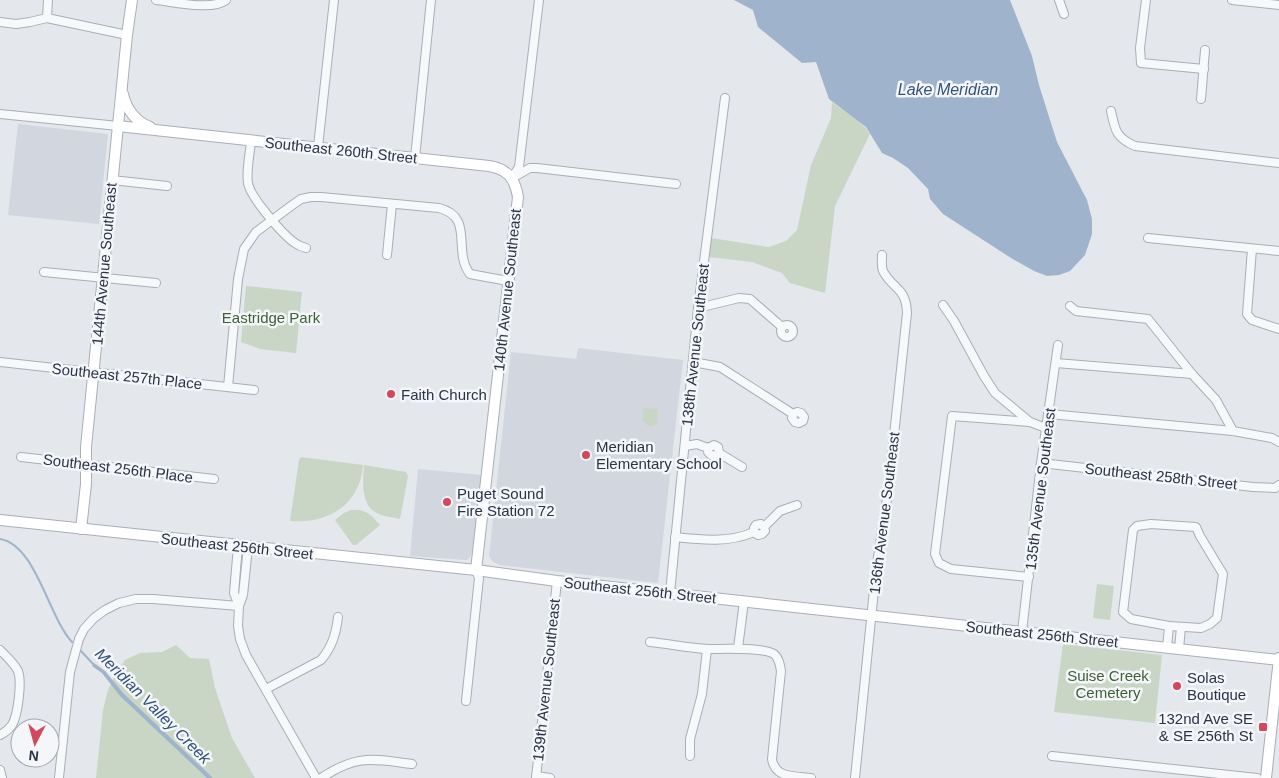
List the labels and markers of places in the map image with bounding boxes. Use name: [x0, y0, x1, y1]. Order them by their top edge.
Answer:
place label: Faith Church: [401, 386, 487, 403]
marker: Faith Church: [385, 388, 397, 400]
place label: Meridian Elementary School: [596, 438, 722, 472]
marker: Meridian Elementary School: [580, 449, 592, 461]
place label: Puget Sound Fire Station 72: [457, 485, 555, 519]
marker: Puget Sound Fire Station 72: [441, 496, 453, 508]
place label: Solas Boutique: [1187, 669, 1246, 703]
marker: Solas Boutique: [1171, 680, 1183, 692]
place label: 132nd Ave SE & SE 256th St: [1158, 710, 1254, 744]
marker: 132nd Ave SE & SE 256th St: [1257, 721, 1269, 733]

